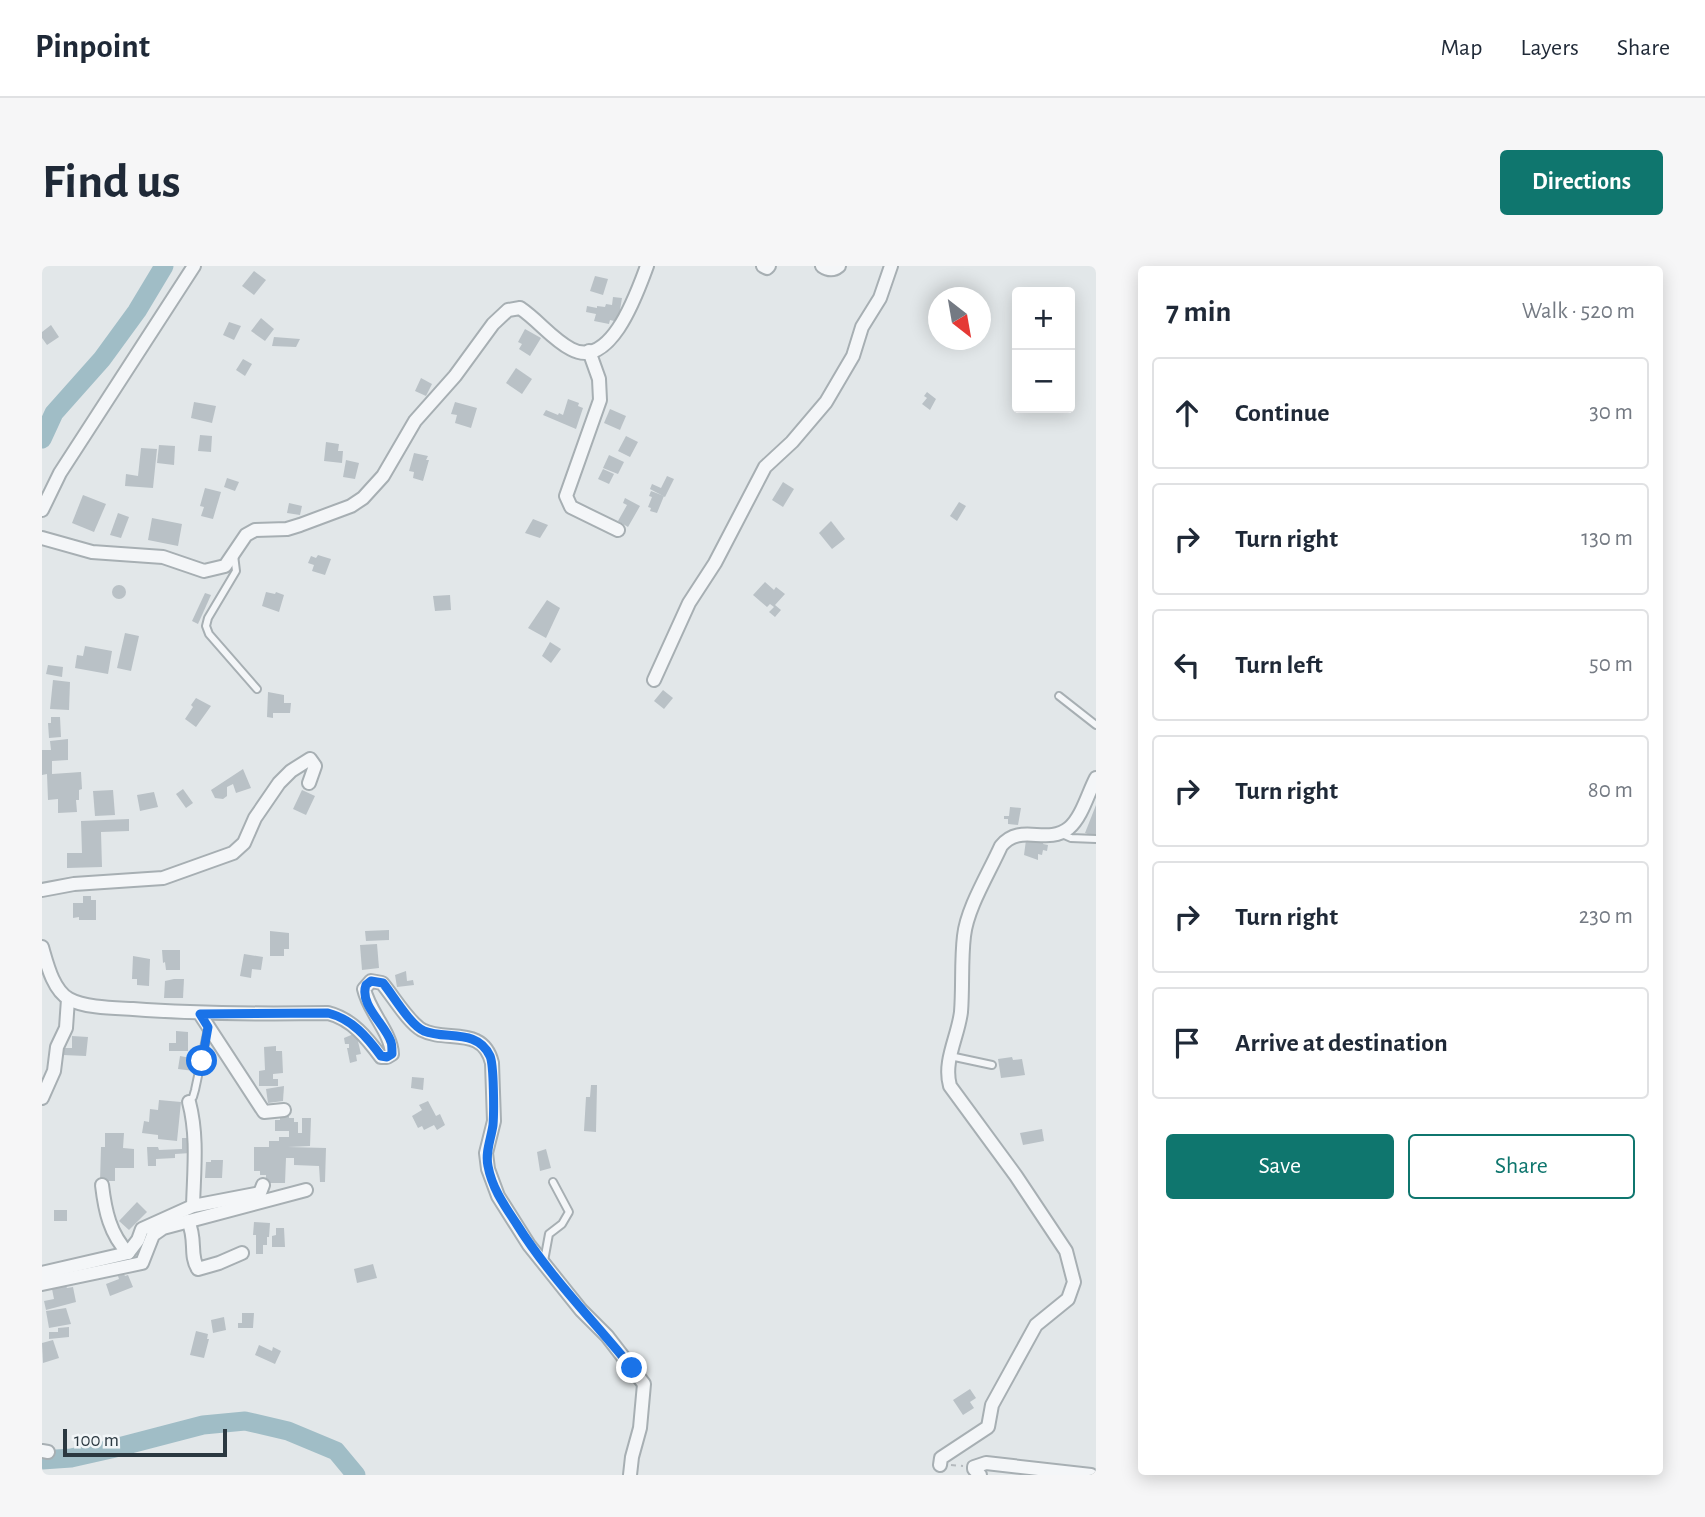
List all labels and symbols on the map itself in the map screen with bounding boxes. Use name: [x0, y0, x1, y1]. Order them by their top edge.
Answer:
north arrow: [928, 287, 991, 350]
route start: [186, 1045, 217, 1076]
route end: [616, 1352, 647, 1383]
scale bar: [63, 1426, 228, 1458]

